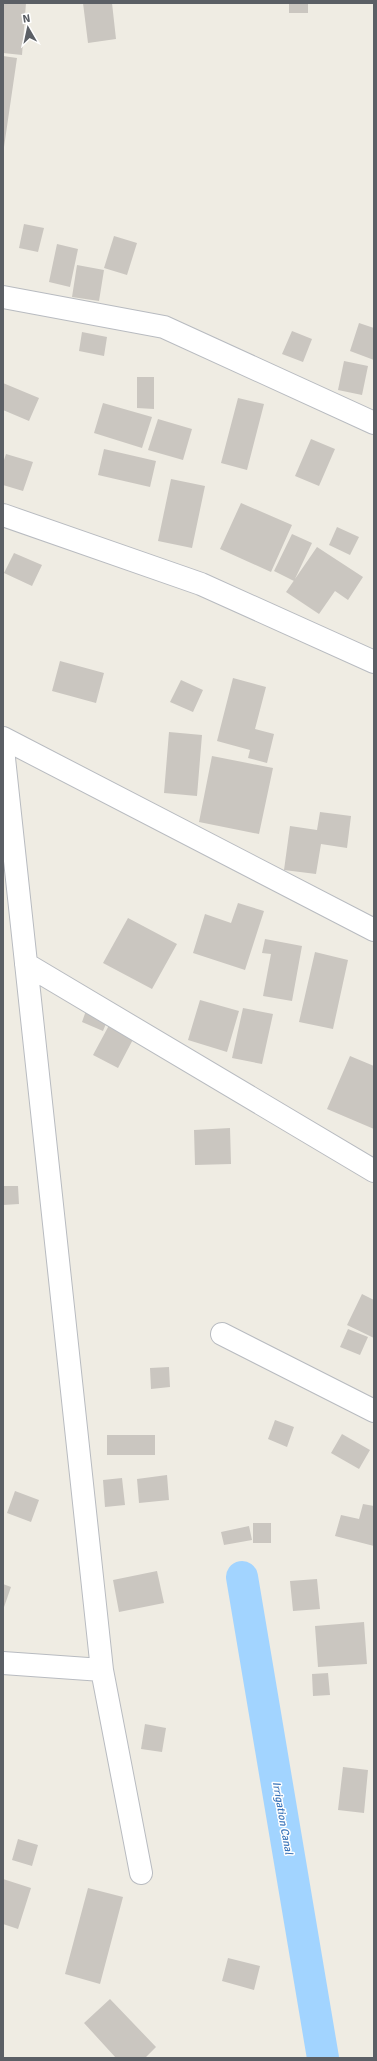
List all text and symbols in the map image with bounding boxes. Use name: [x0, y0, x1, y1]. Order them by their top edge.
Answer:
north arrow: [8, 8, 48, 48]
text: N: [22, 12, 31, 26]
water label: Irrigation Canal: [270, 1781, 295, 1856]

